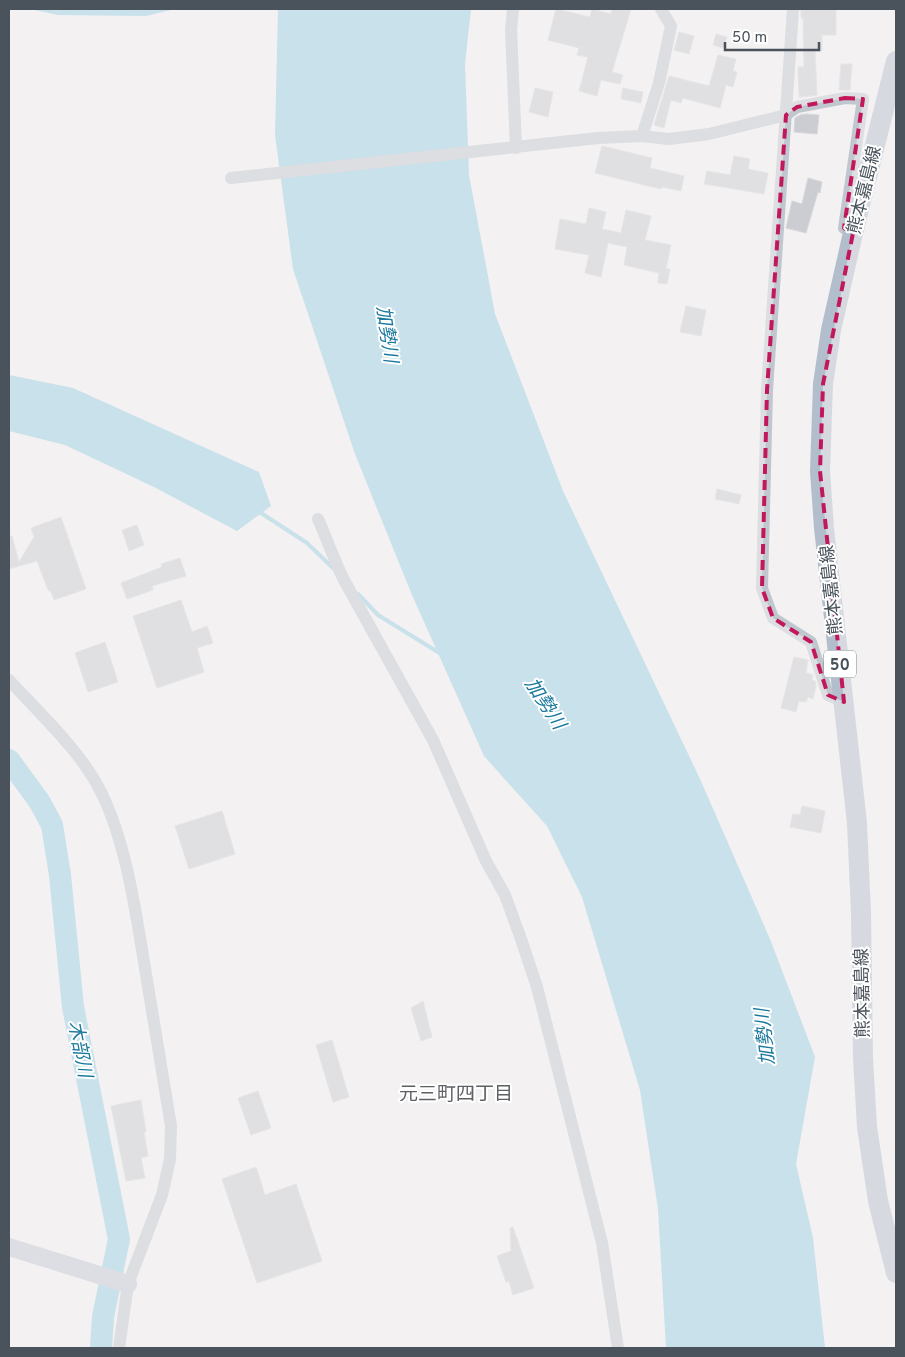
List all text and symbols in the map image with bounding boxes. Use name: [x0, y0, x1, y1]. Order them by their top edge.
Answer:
scale bar: [725, 20, 819, 52]
text: 50 m: [732, 29, 767, 48]
street label: 熊本嘉島線: [843, 144, 888, 237]
water label: 加勢川: [370, 304, 402, 366]
street label: 熊本嘉島線: [816, 544, 849, 636]
road number: 50: [824, 651, 856, 678]
water label: 加勢川: [519, 674, 571, 736]
street label: 熊本嘉島線: [851, 948, 876, 1038]
water label: 加勢川: [751, 1005, 781, 1066]
water label: 木部川: [62, 1019, 97, 1082]
district label: 元三町四丁目: [399, 1083, 513, 1107]

